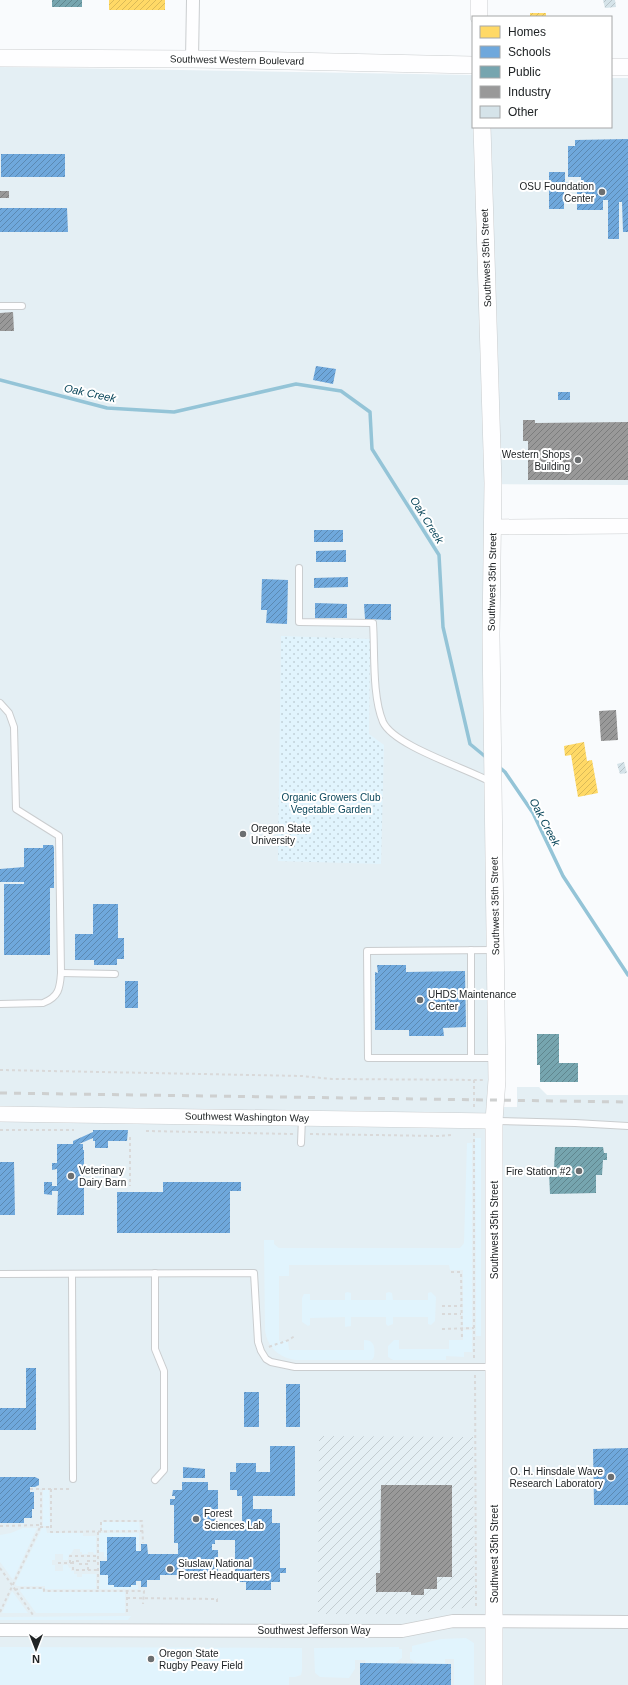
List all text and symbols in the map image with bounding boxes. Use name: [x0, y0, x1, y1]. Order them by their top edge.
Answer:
legend: [472, 16, 612, 128]
text: Homes: [508, 25, 546, 39]
text: Schools: [508, 45, 551, 59]
street label: Southwest Western Boulevard: [170, 53, 304, 67]
text: Public: [508, 65, 541, 79]
text: Industry: [508, 85, 551, 99]
text: Other: [508, 105, 538, 119]
place label: OSU Foundation Center: [520, 181, 595, 204]
marker: OSU Foundation Center: [597, 187, 607, 197]
street label: Southwest 35th Street: [479, 208, 493, 307]
water label: Oak Creek: [63, 382, 117, 404]
place label: Western Shops Building: [502, 449, 570, 472]
marker: Western Shops Building: [573, 455, 583, 465]
water label: Oak Creek: [408, 495, 446, 546]
street label: Southwest 35th Street: [486, 532, 498, 631]
park label: Organic Growers Club Vegetable Garden: [282, 792, 381, 815]
water label: Oak Creek: [527, 796, 563, 848]
place label: Oregon State University: [251, 823, 311, 846]
marker: Oregon State University: [238, 829, 248, 839]
street label: Southwest 35th Street: [489, 856, 501, 955]
place label: UHDS Maintenance Center: [428, 989, 517, 1012]
marker: UHDS Maintenance Center: [415, 995, 425, 1005]
street label: Southwest Washington Way: [185, 1110, 309, 1124]
place label: Veterinary Dairy Barn: [79, 1165, 126, 1188]
place label: Fire Station #2: [506, 1166, 571, 1177]
marker: Fire Station #2: [574, 1166, 584, 1176]
marker: Veterinary Dairy Barn: [66, 1171, 76, 1181]
street label: Southwest 35th Street: [489, 1181, 500, 1279]
place label: O. H. Hinsdale Wave Research Laboratory: [510, 1466, 603, 1489]
marker: O. H. Hinsdale Wave Research Laboratory: [606, 1472, 616, 1482]
street label: Southwest 35th Street: [489, 1505, 500, 1603]
place label: Forest Sciences Lab: [204, 1508, 264, 1531]
marker: Forest Sciences Lab: [191, 1514, 201, 1524]
place label: Siuslaw National Forest Headquarters: [178, 1558, 270, 1581]
marker: Siuslaw National Forest Headquarters: [165, 1564, 175, 1574]
street label: Southwest Jefferson Way: [258, 1625, 370, 1636]
north arrow: [16, 1629, 56, 1669]
place label: Oregon State Rugby Peavy Field: [159, 1648, 243, 1671]
text: N: [32, 1653, 40, 1665]
marker: Oregon State Rugby Peavy Field: [146, 1654, 156, 1664]

